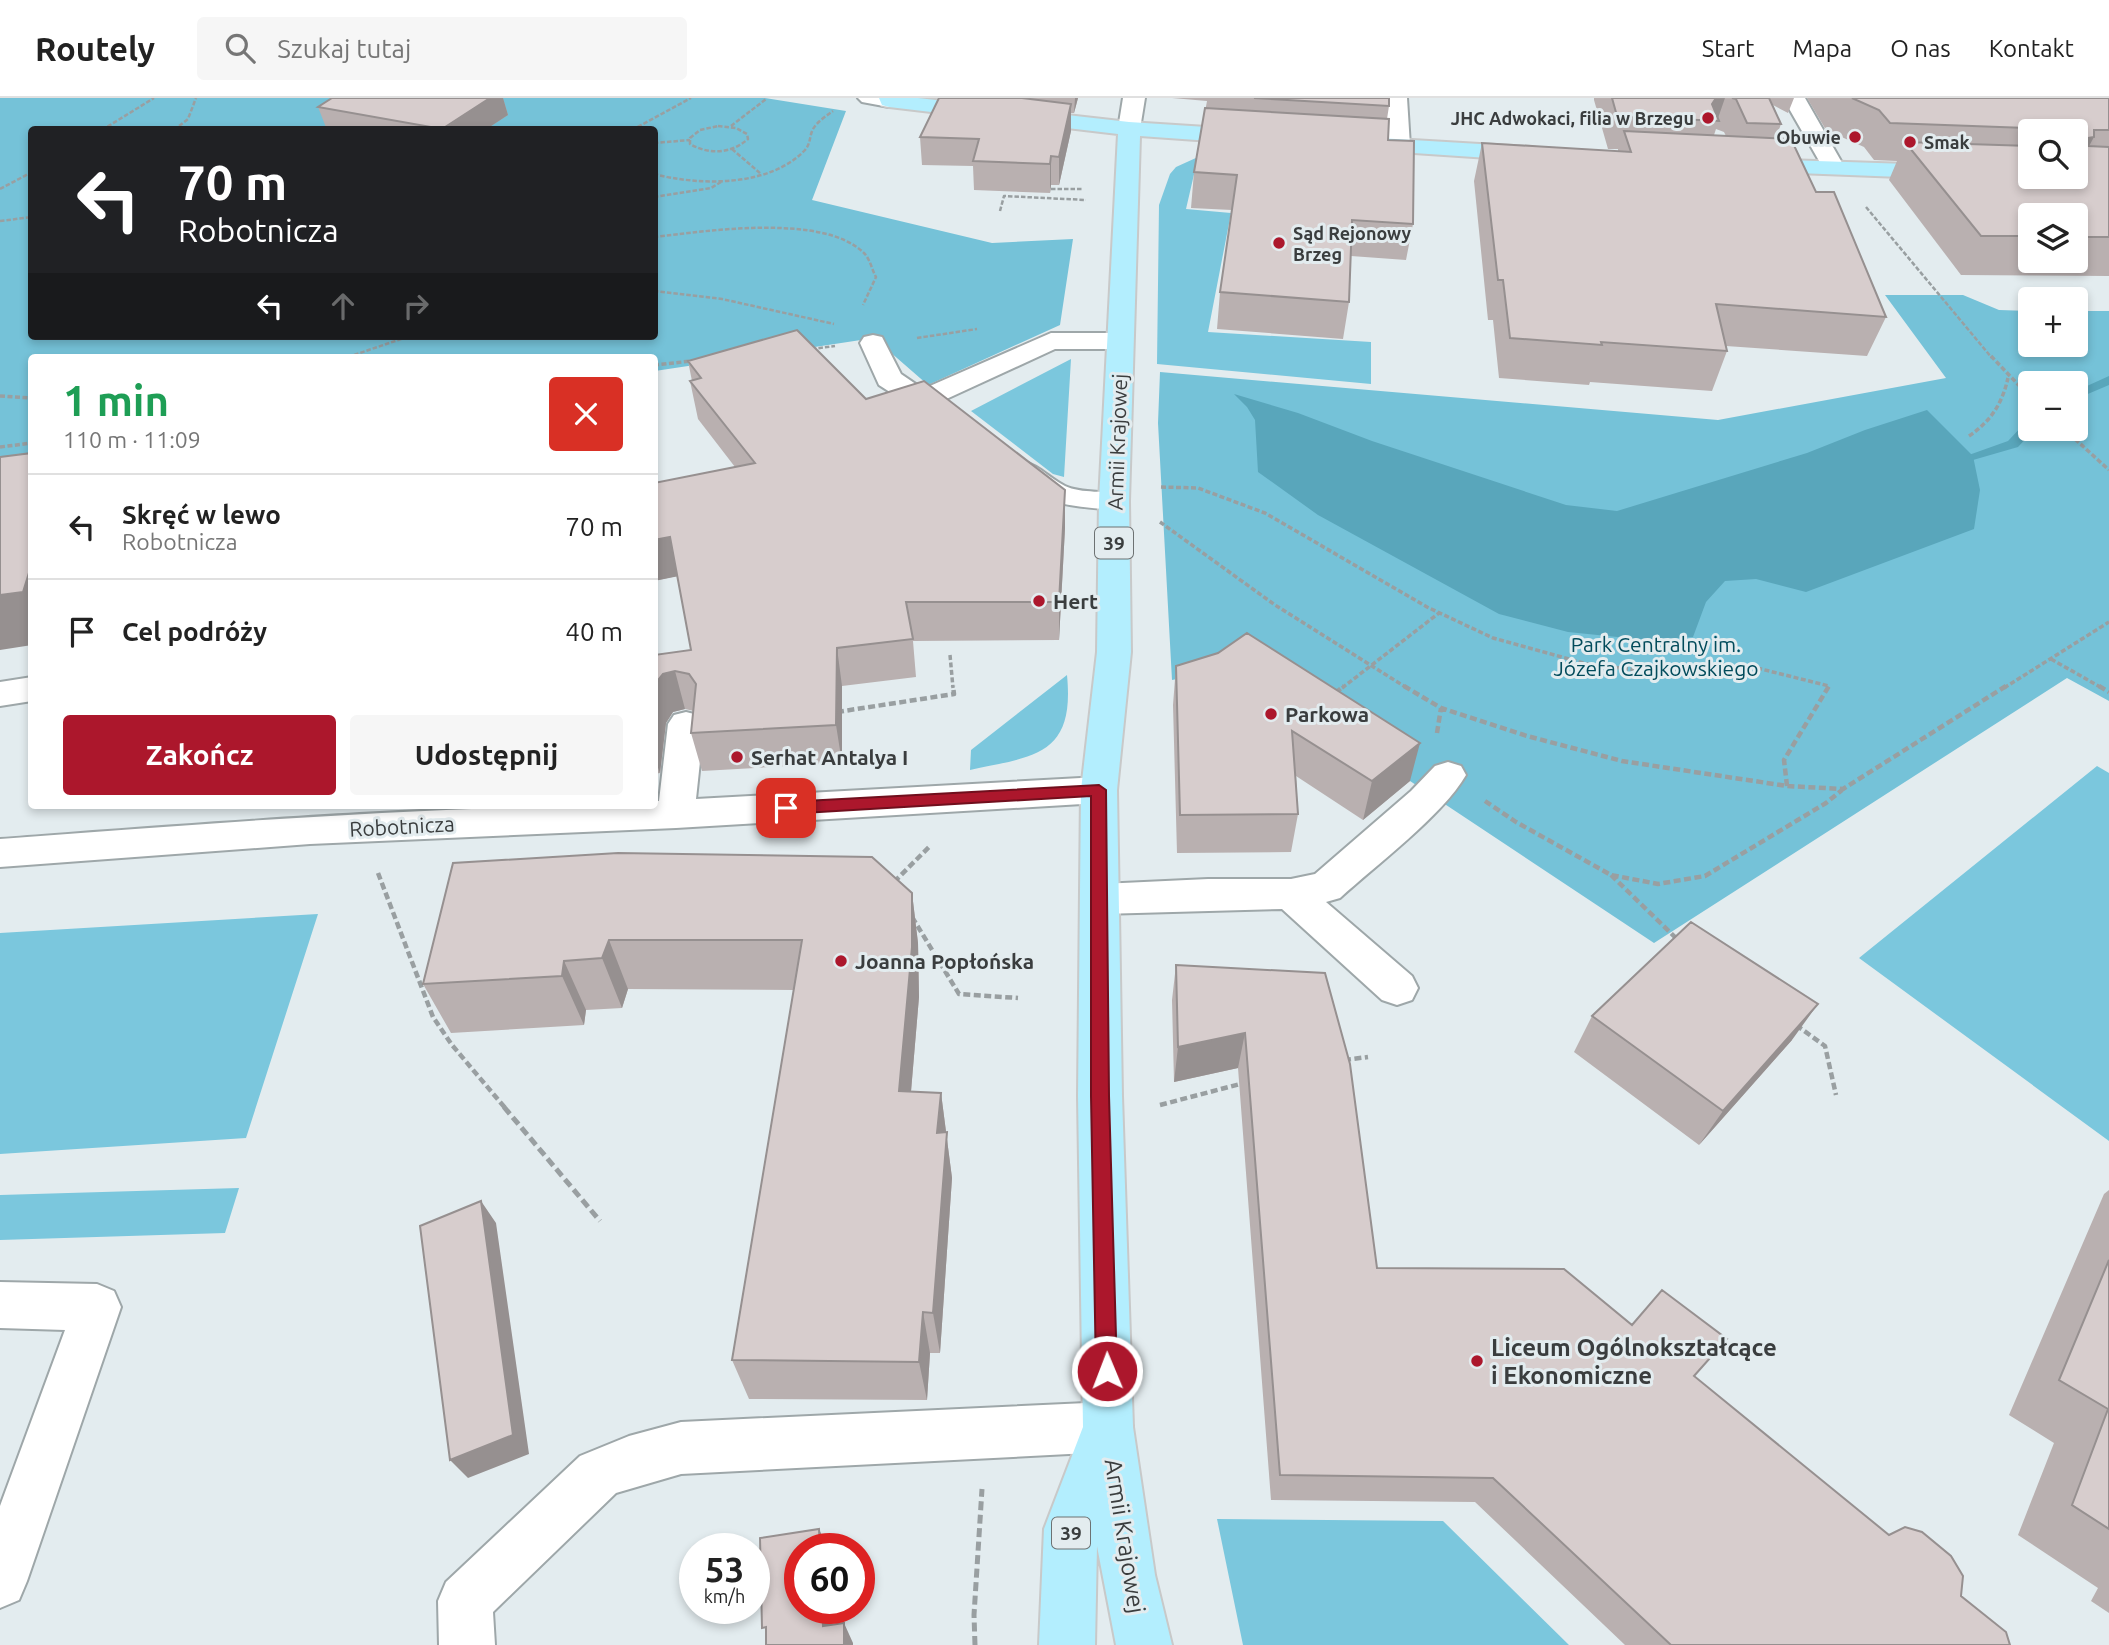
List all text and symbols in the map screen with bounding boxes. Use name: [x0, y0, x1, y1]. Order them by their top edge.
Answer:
search box: [197, 17, 687, 80]
icon: search: [221, 29, 259, 67]
text: Routely: [35, 30, 155, 67]
text: Szukaj tutaj: [277, 34, 411, 63]
text: Start: [1702, 35, 1755, 62]
text: Mapa: [1793, 35, 1852, 62]
text: O nas: [1890, 35, 1951, 62]
text: Kontakt: [1989, 35, 2074, 62]
place label: JHC Adwokaci, filia w Brzegu: [1451, 108, 1694, 128]
marker: JHC Adwokaci, filia w Brzegu: [1700, 110, 1716, 126]
map controls: [2018, 119, 2088, 441]
button: search: [2018, 119, 2088, 189]
place label: Obuwie: [1776, 127, 1841, 147]
marker: Obuwie: [1847, 129, 1863, 145]
place label: Smak: [1924, 132, 1970, 152]
marker: Smak: [1902, 134, 1918, 150]
icon: left: [63, 154, 154, 245]
text: 70 m: [178, 154, 287, 209]
button: layers: [2018, 203, 2088, 273]
text: Robotnicza: [178, 212, 339, 248]
place label: Sąd Rejonowy Brzeg: [1293, 223, 1412, 264]
marker: Sąd Rejonowy Brzeg: [1271, 235, 1287, 251]
icon: left: [251, 287, 289, 325]
icon: ahead: [324, 287, 362, 325]
icon: right: [397, 287, 435, 325]
button: +: [2018, 287, 2088, 357]
button: −: [2018, 371, 2088, 441]
street label: Armii Krajowej: [1103, 373, 1131, 511]
text: 1 min: [63, 377, 169, 424]
button: close: [549, 377, 623, 451]
text: 110 m · 11:09: [63, 427, 201, 452]
text: Skręć w lewo: [122, 500, 281, 529]
icon: left: [63, 508, 101, 546]
text: 70 m: [565, 512, 623, 541]
road number: 39: [1095, 528, 1133, 558]
text: Robotnicza: [122, 529, 237, 554]
place label: Hert: [1053, 589, 1098, 613]
marker: Hert: [1031, 593, 1047, 609]
icon: arrive: [63, 613, 101, 651]
text: Cel podróży: [122, 617, 267, 646]
text: 40 m: [565, 617, 623, 646]
park label: Park Centralny im. Józefa Czajkowskiego: [1553, 632, 1759, 680]
place label: Parkowa: [1285, 702, 1369, 726]
marker: Parkowa: [1263, 706, 1279, 722]
button: Zakończ: [63, 715, 336, 795]
button: Udostępnij: [350, 715, 623, 795]
place label: Serhat Antalya I: [751, 745, 908, 769]
marker: Serhat Antalya I: [729, 749, 745, 765]
pin: [756, 778, 816, 838]
icon: arrive: [767, 789, 805, 827]
street label: Robotnicza: [349, 811, 455, 841]
place label: Joanna Popłońska: [855, 949, 1034, 973]
marker: Joanna Popłońska: [833, 953, 849, 969]
position arrow: [1070, 1334, 1144, 1408]
place label: Liceum Ogólnokształcące i Ekonomiczne: [1491, 1334, 1777, 1389]
marker: Liceum Ogólnokształcące i Ekonomiczne: [1469, 1353, 1485, 1369]
street label: Armii Krajowej: [1099, 1457, 1151, 1615]
road number: 39: [1052, 1518, 1090, 1548]
speed limit sign: 60: [784, 1533, 875, 1624]
text: 53: [705, 1549, 744, 1589]
text: km/h: [704, 1586, 745, 1606]

